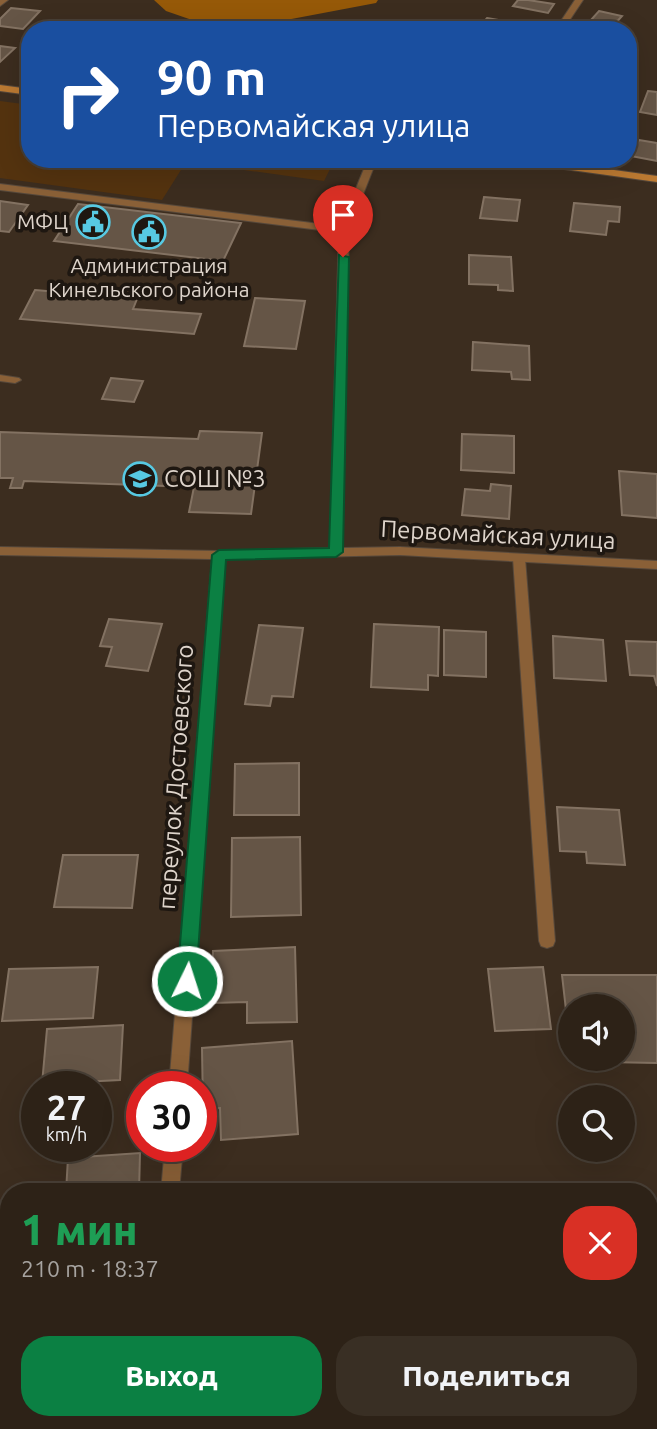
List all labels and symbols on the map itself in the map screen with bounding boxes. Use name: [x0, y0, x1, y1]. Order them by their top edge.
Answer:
pin: [313, 185, 373, 257]
public building icon: МФЦ: [74, 203, 112, 241]
place label: МФЦ: [17, 209, 68, 233]
public building icon: Администрация Кинельского района: [130, 213, 168, 251]
place label: Администрация Кинельского района: [48, 253, 250, 301]
school or university icon: СОШ №3: [121, 460, 159, 498]
place label: СОШ №3: [164, 465, 266, 492]
street label: Первомайская улица: [380, 515, 616, 554]
street label: переулок Достоевского: [153, 644, 198, 910]
position arrow: [150, 944, 224, 1018]
speed limit sign: 30: [126, 1071, 217, 1162]

